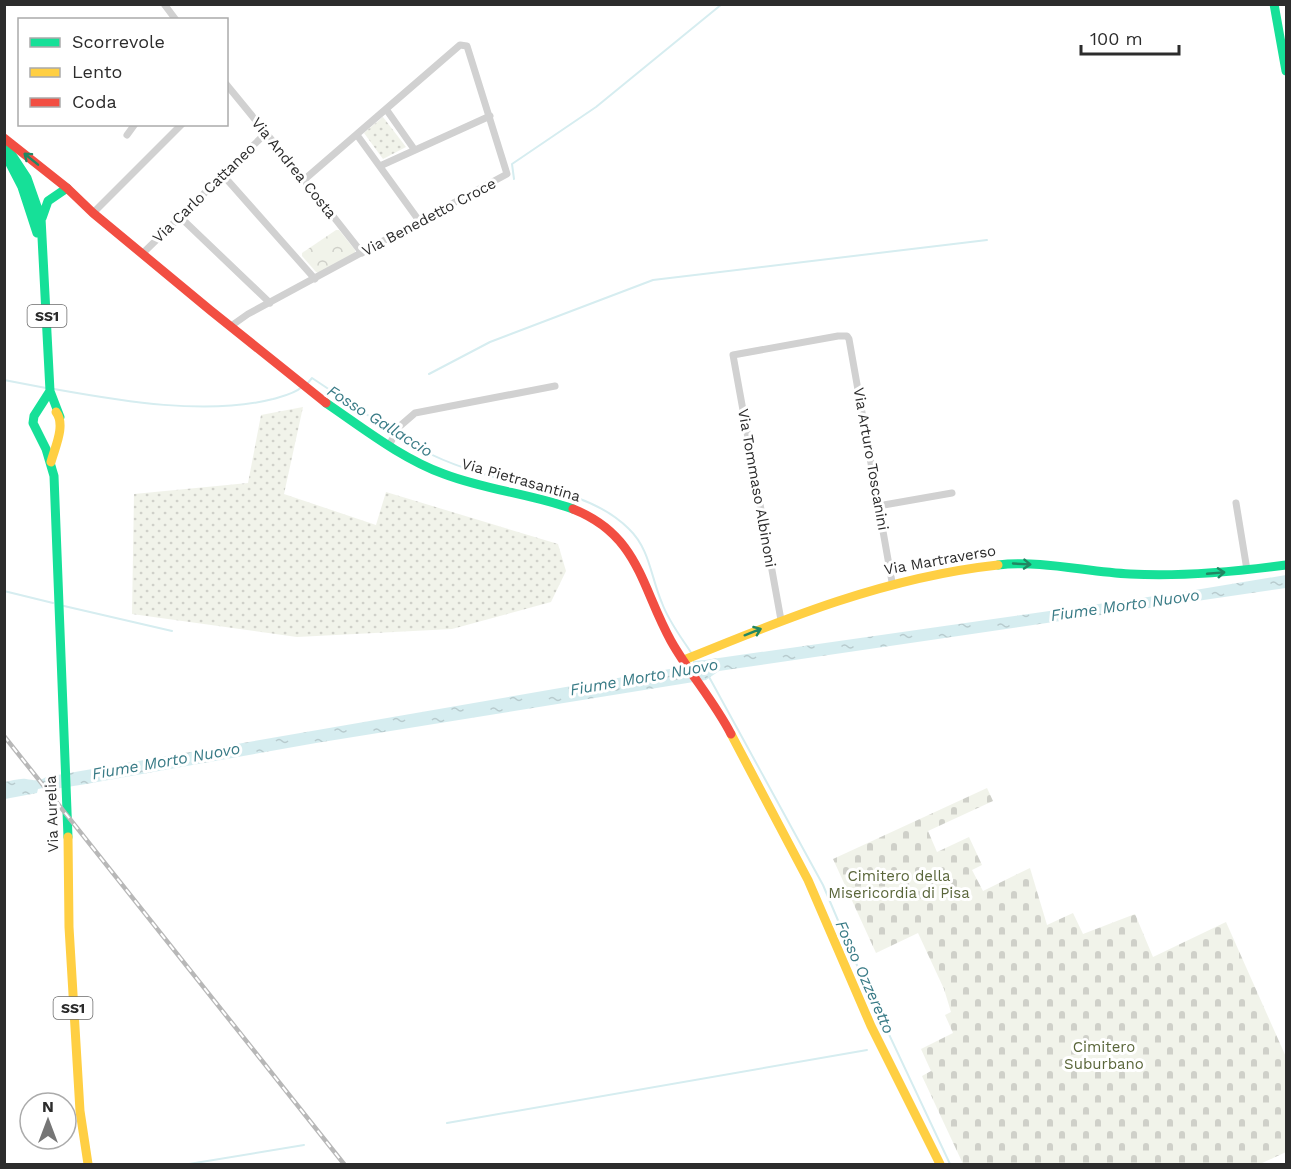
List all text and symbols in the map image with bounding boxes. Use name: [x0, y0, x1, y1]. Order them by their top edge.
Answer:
legend: [18, 18, 228, 126]
scale bar: [1081, 18, 1178, 56]
text: 100 m: [1090, 28, 1143, 49]
text: Scorrevole: [72, 31, 165, 52]
text: Lento: [72, 61, 122, 82]
text: Coda: [72, 91, 117, 112]
street label: Via Andrea Costa: [248, 114, 341, 223]
street label: Via Carlo Cattaneo: [149, 139, 259, 247]
one-way arrow: [24, 152, 39, 166]
street label: Via Benedetto Croce: [359, 174, 499, 260]
road number: SS1: [28, 305, 66, 327]
water label: Fosso Gallaccio: [324, 381, 436, 461]
street label: Via Arturo Toscanini: [850, 386, 892, 532]
street label: Via Tommaso Albinoni: [734, 407, 780, 569]
street label: Via Pietrasantina: [459, 454, 583, 506]
street label: Via Martraverso: [883, 541, 997, 579]
one-way arrow: [1011, 559, 1031, 570]
one-way arrow: [1206, 567, 1226, 578]
water label: Fiume Morto Nuovo: [1049, 585, 1201, 625]
one-way arrow: [743, 626, 761, 637]
water label: Fiume Morto Nuovo: [568, 655, 720, 699]
water label: Fiume Morto Nuovo: [90, 739, 242, 783]
street label: Via Aurelia: [42, 775, 62, 853]
park label: Cimitero della Misericordia di Pisa: [828, 867, 970, 902]
water label: Fosso Ozzeretto: [831, 917, 899, 1037]
road number: SS1: [54, 997, 92, 1019]
park label: Cimitero Suburbano: [1064, 1038, 1144, 1073]
north arrow: [18, 1091, 78, 1151]
text: N: [42, 1097, 54, 1116]

